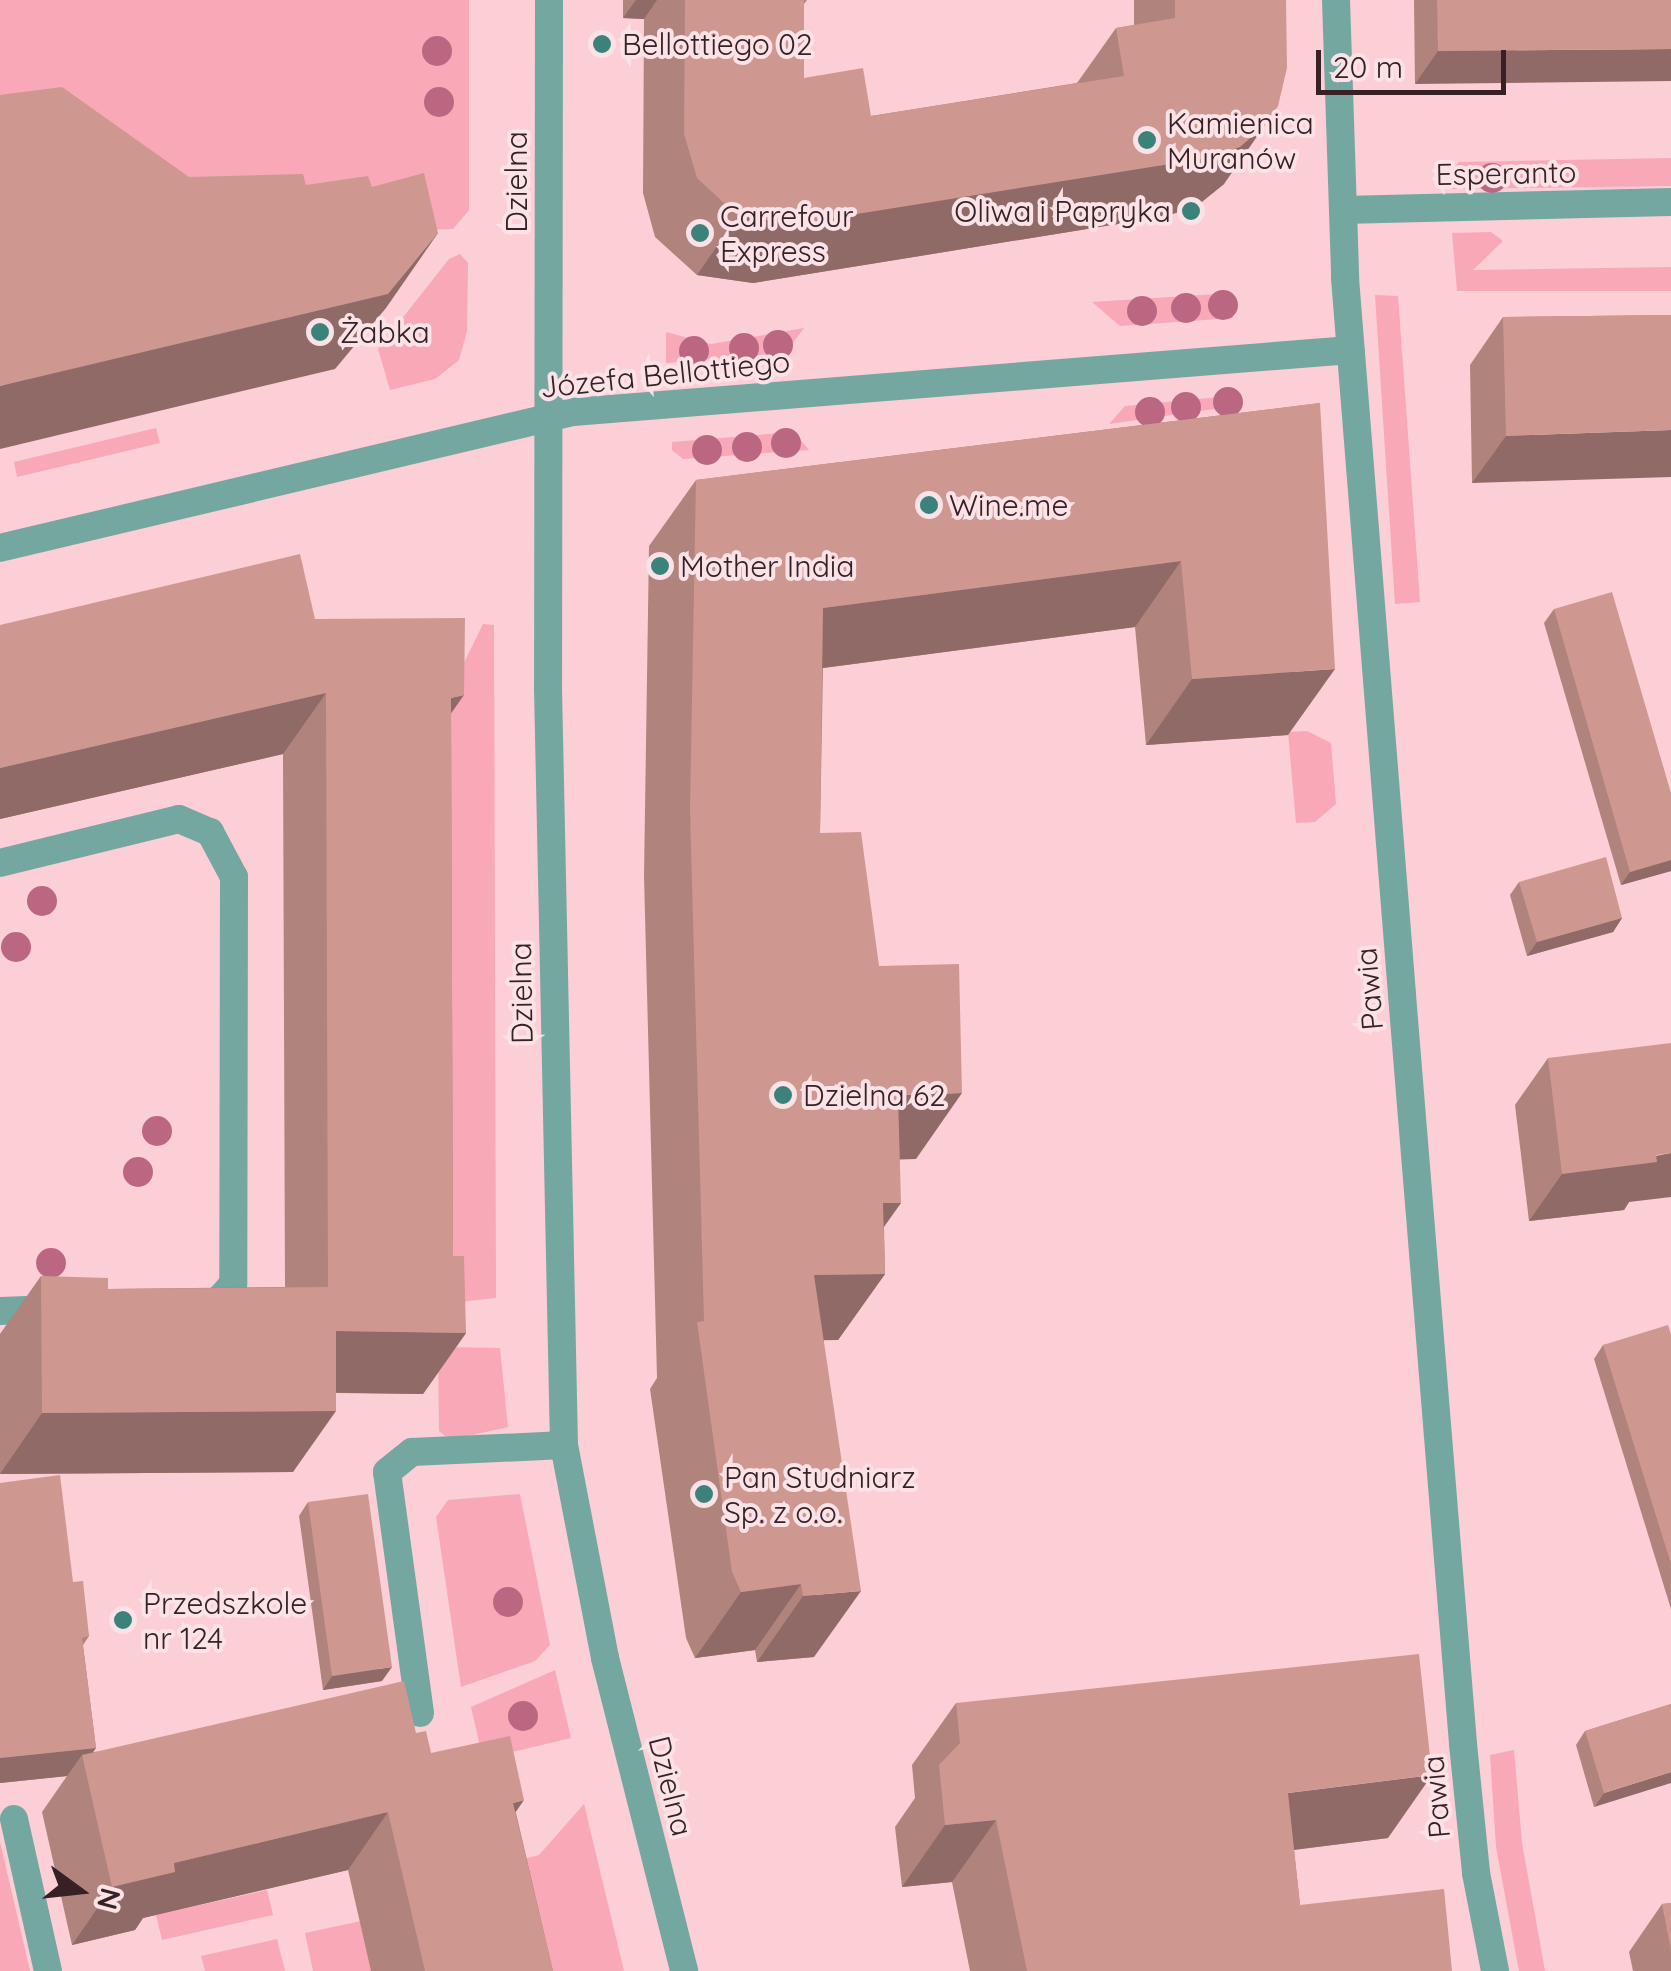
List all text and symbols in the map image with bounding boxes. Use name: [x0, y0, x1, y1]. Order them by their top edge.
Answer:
place label: Bellottiego 02: [622, 26, 813, 62]
scale bar: [1321, 30, 1511, 92]
marker: Bellottiego 02: [591, 33, 613, 55]
text: 20 m: [1333, 48, 1403, 86]
place label: Kamienica Muranów: [1167, 105, 1314, 176]
marker: Kamienica Muranów: [1136, 129, 1158, 151]
street label: Dzielna: [498, 131, 534, 233]
street label: Esperanto: [1435, 154, 1577, 192]
place label: Oliwa i Papryka: [954, 193, 1171, 229]
place label: Carrefour Express: [720, 198, 854, 268]
marker: Oliwa i Papryka: [1180, 200, 1202, 222]
marker: Carrefour Express: [689, 222, 711, 244]
place label: Żabka: [340, 314, 430, 350]
marker: Żabka: [309, 321, 331, 343]
street label: Józefa Bellottiego: [538, 343, 792, 405]
place label: Wine.me: [949, 487, 1068, 523]
marker: Wine.me: [918, 494, 940, 516]
place label: Mother India: [680, 548, 854, 584]
marker: Mother India: [649, 555, 671, 577]
street label: Dzielna: [502, 942, 540, 1044]
street label: Pawia: [1347, 946, 1391, 1032]
place label: Dzielna 62: [803, 1077, 946, 1113]
marker: Dzielna 62: [772, 1084, 794, 1106]
place label: Pan Studniarz Sp. z o.o.: [724, 1459, 916, 1530]
marker: Pan Studniarz Sp. z o.o.: [693, 1483, 715, 1505]
place label: Przedszkole nr 124: [143, 1585, 307, 1656]
marker: Przedszkole nr 124: [112, 1609, 134, 1631]
street label: Dzielna: [641, 1732, 701, 1840]
street label: Pawia: [1414, 1754, 1458, 1840]
north arrow: [30, 1841, 130, 1941]
text: N: [90, 1884, 129, 1913]

